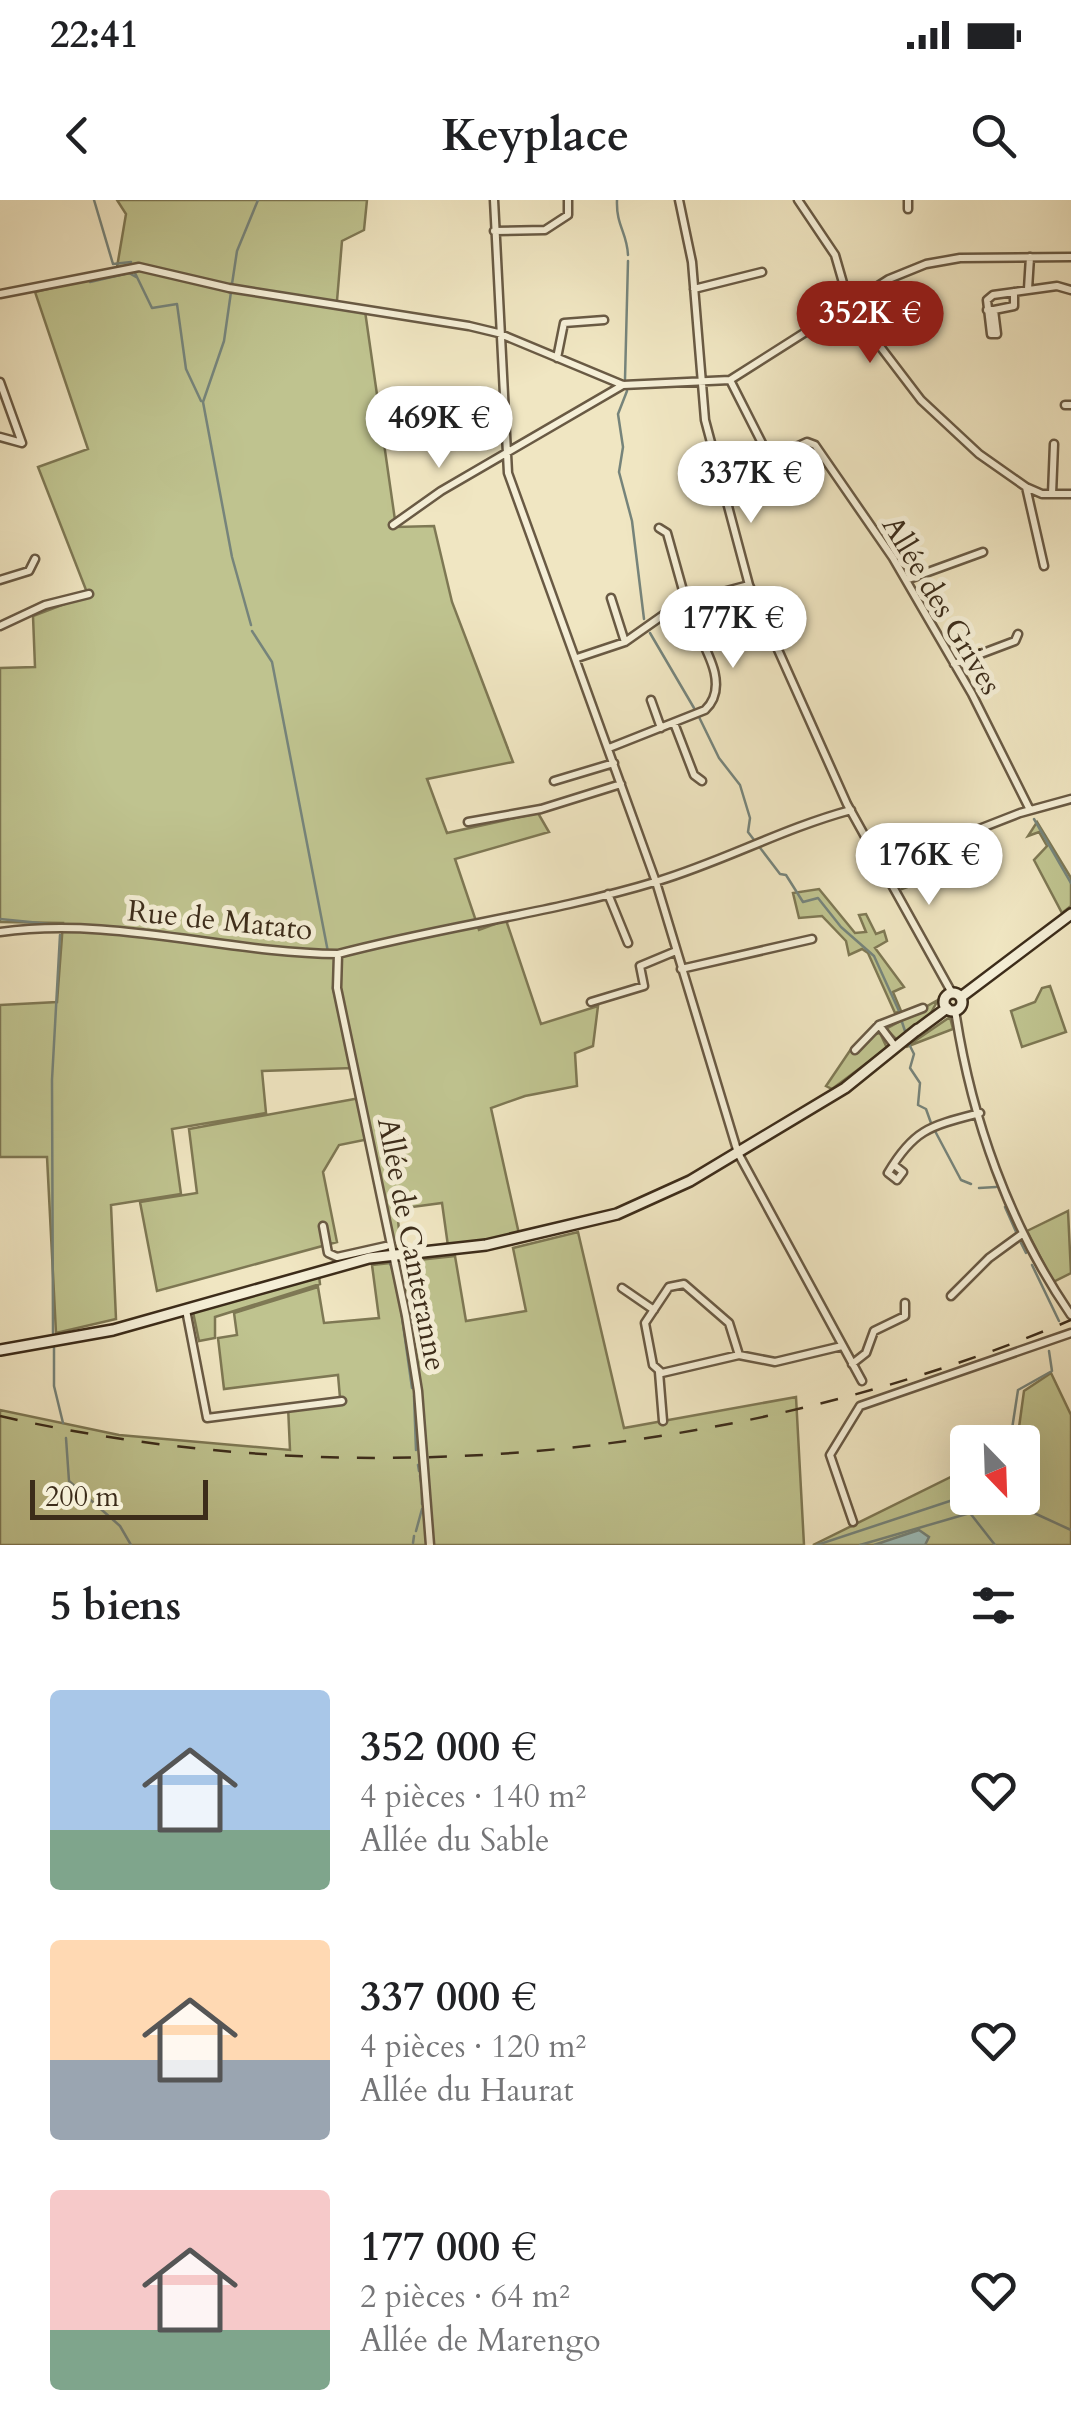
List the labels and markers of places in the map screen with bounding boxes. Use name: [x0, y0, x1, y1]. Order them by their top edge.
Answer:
pin: 352K €: [789, 281, 951, 366]
pin: 469K €: [358, 386, 520, 471]
pin: 337K €: [670, 441, 832, 526]
pin: 177K €: [652, 586, 814, 671]
pin: 176K €: [848, 823, 1010, 908]

